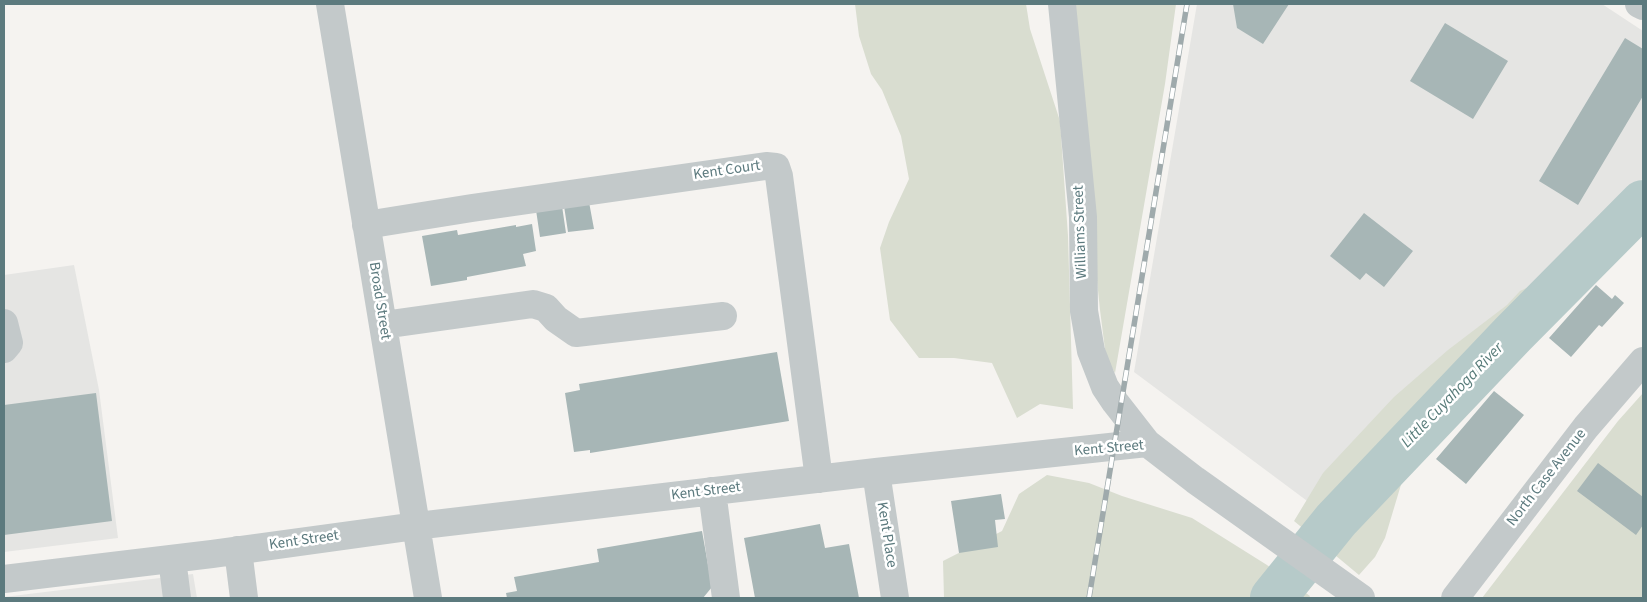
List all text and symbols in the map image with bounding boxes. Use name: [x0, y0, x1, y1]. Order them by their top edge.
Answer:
street label: Kent Court: [692, 157, 762, 185]
street label: Williams Street: [1070, 185, 1092, 279]
street label: Broad Street: [364, 261, 394, 341]
water label: Little Cuyahoga River: [1398, 339, 1508, 453]
street label: North Case Avenue: [1503, 426, 1591, 530]
street label: Kent Street: [1073, 437, 1145, 461]
street label: Kent Street: [670, 479, 742, 505]
street label: Kent Place: [872, 501, 900, 569]
street label: Kent Street: [268, 527, 340, 555]

